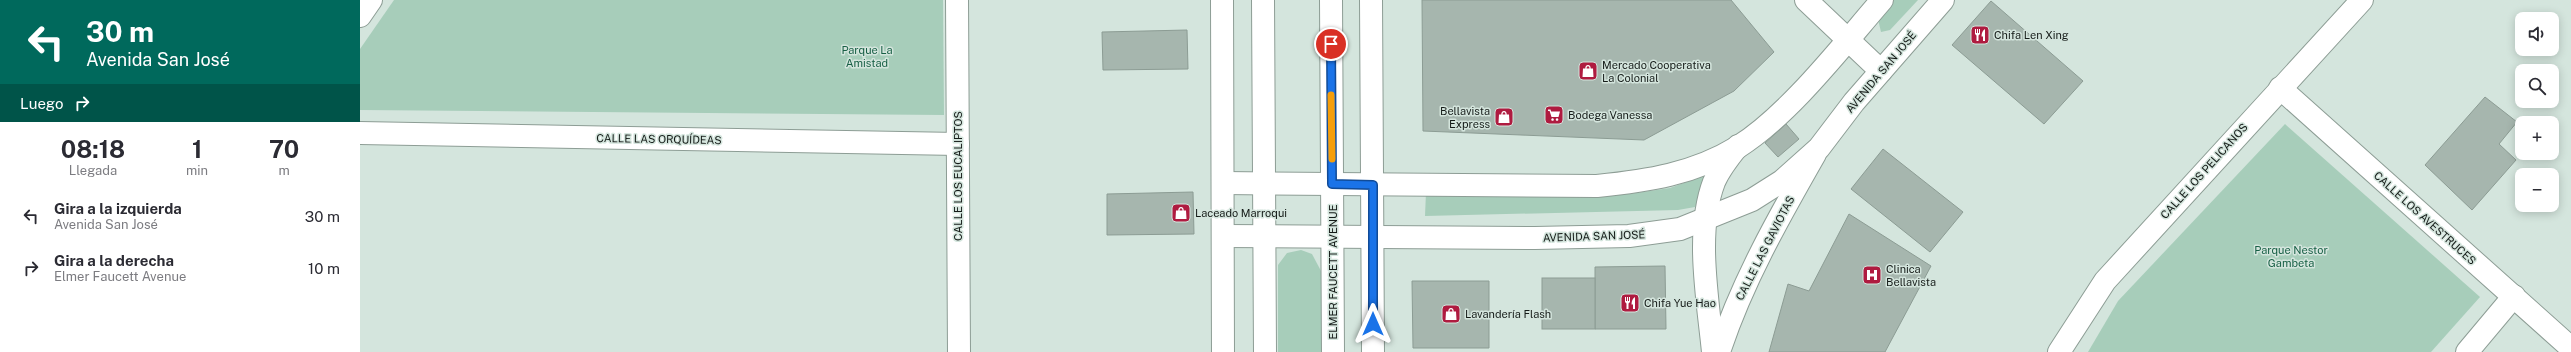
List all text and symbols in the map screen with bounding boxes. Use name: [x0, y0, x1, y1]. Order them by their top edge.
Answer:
map controls: [2515, 12, 2559, 212]
button: sound: [2515, 12, 2559, 56]
text: 30 m: [86, 15, 154, 48]
icon: left: [20, 16, 72, 68]
restaurant icon: Chifa Len Xing: [1969, 24, 1991, 46]
pin: [1314, 27, 1348, 61]
street label: AVENIDA SAN JOSÉ: [1843, 28, 1919, 115]
place label: Chifa Len Xing: [1994, 29, 2069, 41]
icon: arrive: [1320, 33, 1342, 55]
park label: Parque La Amistad: [841, 44, 893, 69]
text: Avenida San José: [86, 49, 230, 70]
place label: Mercado Cooperativa La Colonial: [1602, 59, 1711, 84]
shop icon: Mercado Cooperativa La Colonial: [1577, 60, 1599, 82]
button: search: [2515, 64, 2559, 108]
icon: right: [71, 92, 93, 114]
text: Luego: [20, 95, 63, 112]
supermarket icon: Bodega Vanessa: [1543, 104, 1565, 126]
place label: Bellavista Express: [1440, 105, 1490, 130]
shop icon: Bellavista Express: [1493, 106, 1515, 128]
place label: Bodega Vanessa: [1568, 109, 1652, 121]
street label: CALLE LOS EUCALIPTOS: [952, 111, 964, 241]
button: +: [2515, 116, 2559, 160]
street label: CALLE LOS PELICANOS: [2158, 121, 2250, 221]
street label: CALLE LAS ORQUÍDEAS: [596, 131, 722, 146]
text: 08:18: [61, 135, 125, 163]
text: 1: [192, 135, 202, 163]
text: 70: [269, 135, 299, 163]
text: Llegada: [69, 163, 117, 178]
text: min: [186, 163, 208, 178]
text: m: [278, 163, 290, 178]
button: −: [2515, 168, 2559, 212]
street label: CALLE LOS AVESTRUCES: [2372, 169, 2478, 267]
street label: CALLE LAS GAVIOTAS: [1733, 194, 1797, 302]
text: Gira a la izquierda: [54, 200, 182, 217]
shop icon: Laceado Marroqui: [1170, 202, 1192, 224]
street label: ELMER FAUCETT AVENUE: [1327, 204, 1339, 340]
icon: left: [20, 205, 42, 227]
place label: Laceado Marroqui: [1195, 207, 1287, 219]
text: 30 m: [305, 208, 340, 225]
text: Avenida San José: [54, 217, 158, 232]
street label: AVENIDA SAN JOSÉ: [1543, 227, 1646, 244]
park label: Parque Nestor Gambeta: [2254, 244, 2328, 269]
text: Gira a la derecha: [54, 252, 174, 269]
icon: right: [20, 257, 42, 279]
text: 10 m: [308, 260, 340, 277]
place label: Clinica Bellavista: [1886, 263, 1936, 288]
hospital icon: Clinica Bellavista: [1861, 264, 1883, 286]
text: Elmer Faucett Avenue: [54, 269, 186, 284]
restaurant icon: Chifa Yue Hao: [1619, 292, 1641, 314]
place label: Chifa Yue Hao: [1644, 297, 1716, 309]
position arrow: [1352, 303, 1394, 345]
shop icon: Lavandería Flash: [1440, 303, 1462, 325]
place label: Lavandería Flash: [1465, 308, 1551, 320]

